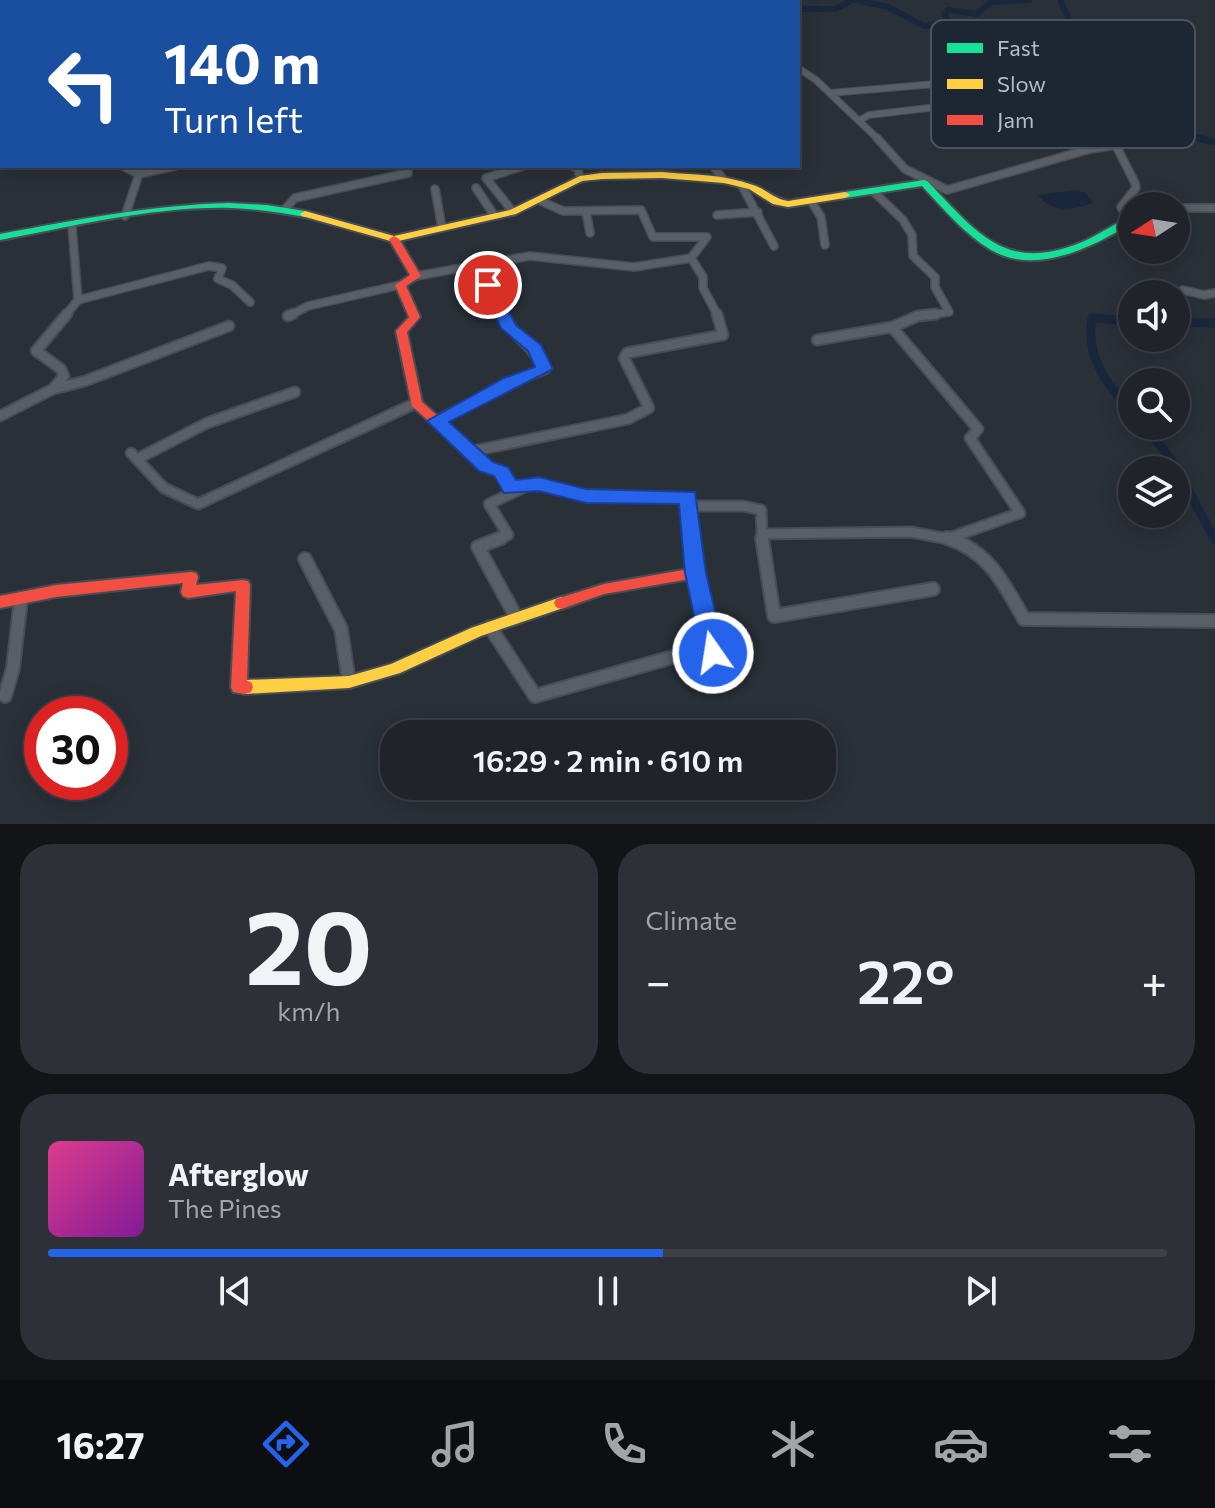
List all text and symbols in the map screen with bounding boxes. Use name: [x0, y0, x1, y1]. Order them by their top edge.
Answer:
legend: [931, 20, 1195, 148]
text: 140 m: [164, 27, 320, 96]
icon: left: [32, 32, 136, 136]
text: Fast: [997, 34, 1040, 61]
text: Slow: [997, 70, 1046, 97]
text: Turn left: [164, 96, 303, 140]
text: Jam: [997, 106, 1034, 133]
north arrow: [1118, 192, 1190, 264]
map controls: [1118, 192, 1190, 528]
pin: [454, 251, 522, 319]
icon: arrive: [466, 263, 510, 307]
button: sound: [1118, 280, 1190, 352]
button: search: [1118, 368, 1190, 440]
button: layers: [1118, 456, 1190, 528]
position arrow: [671, 611, 755, 695]
speed limit sign: 30: [24, 696, 128, 800]
text: 16:29 · 2 min · 610 m: [473, 741, 743, 778]
text: 20: [245, 879, 373, 1006]
text: Climate: [646, 904, 737, 935]
text: 22°: [857, 943, 955, 1016]
text: −: [646, 953, 671, 1007]
text: +: [1141, 953, 1167, 1007]
text: km/h: [277, 995, 340, 1026]
text: Afterglow: [168, 1155, 309, 1192]
text: The Pines: [168, 1192, 282, 1223]
icon: previous: [213, 1269, 257, 1313]
icon: pause: [586, 1269, 630, 1313]
icon: next: [959, 1269, 1003, 1313]
icon: directions: [258, 1416, 314, 1472]
icon: music: [427, 1416, 483, 1472]
icon: phone: [596, 1416, 652, 1472]
icon: climate: [765, 1416, 821, 1472]
icon: car: [933, 1416, 989, 1472]
icon: filters: [1102, 1416, 1158, 1472]
text: 16:27: [56, 1422, 145, 1466]

